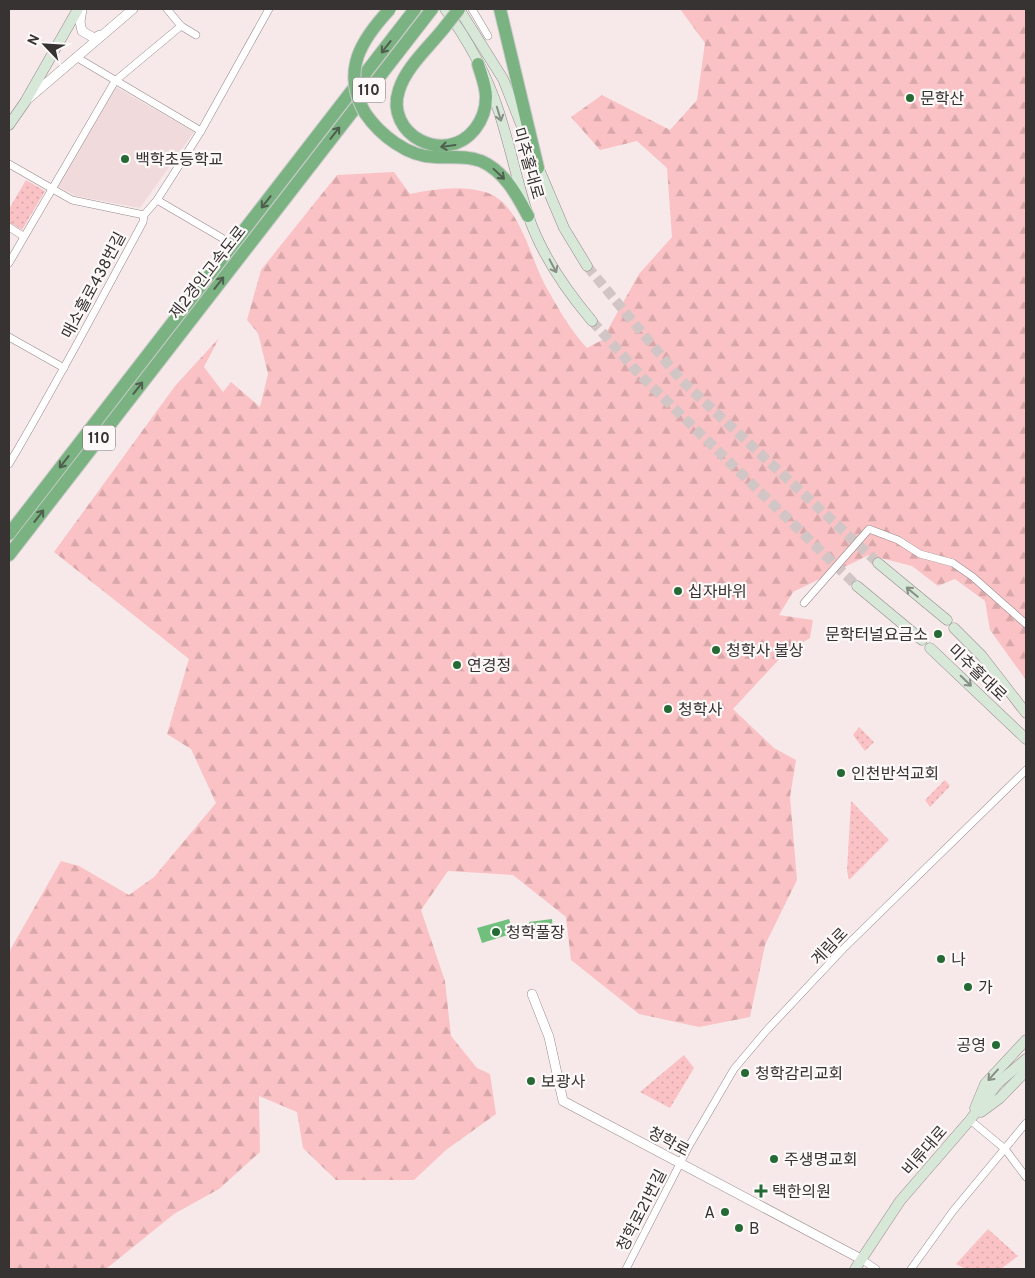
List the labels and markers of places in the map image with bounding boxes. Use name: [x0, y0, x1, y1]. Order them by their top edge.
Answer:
place label: 문학산: [920, 90, 964, 110]
marker: 문학산: [904, 92, 916, 104]
place label: 백학초등학교: [135, 151, 223, 171]
marker: 백학초등학교: [119, 153, 131, 165]
place label: 십자바위: [688, 583, 747, 603]
marker: 십자바위: [672, 585, 684, 597]
place label: 문학터널요금소: [825, 626, 928, 646]
marker: 문학터널요금소: [932, 628, 944, 640]
place label: 청학사 불상: [726, 642, 804, 662]
marker: 청학사 불상: [710, 644, 722, 656]
place label: 연경정: [467, 657, 511, 677]
marker: 연경정: [451, 659, 463, 671]
place label: 청학사: [678, 701, 722, 721]
marker: 청학사: [662, 703, 674, 715]
place label: 인천반석교회: [851, 765, 939, 785]
marker: 인천반석교회: [835, 767, 847, 779]
place label: 청학풀장: [506, 924, 565, 944]
marker: 청학풀장: [490, 926, 502, 938]
place label: 나: [951, 951, 966, 971]
marker: 나: [935, 953, 947, 965]
place label: 가: [978, 979, 993, 999]
marker: 가: [962, 981, 974, 993]
place label: 공영: [957, 1037, 986, 1057]
marker: 공영: [990, 1039, 1002, 1051]
place label: 청학감리교회: [755, 1065, 843, 1085]
marker: 청학감리교회: [739, 1067, 751, 1079]
place label: 보광사: [541, 1073, 585, 1093]
marker: 보광사: [525, 1075, 537, 1087]
place label: 주생명교회: [784, 1151, 858, 1171]
marker: 주생명교회: [768, 1153, 780, 1165]
place label: 택한의원: [772, 1183, 831, 1203]
marker: 택한의원: [754, 1184, 768, 1198]
place label: A: [704, 1204, 715, 1224]
marker: A: [719, 1206, 731, 1218]
place label: B: [749, 1220, 760, 1240]
marker: B: [733, 1222, 745, 1234]

